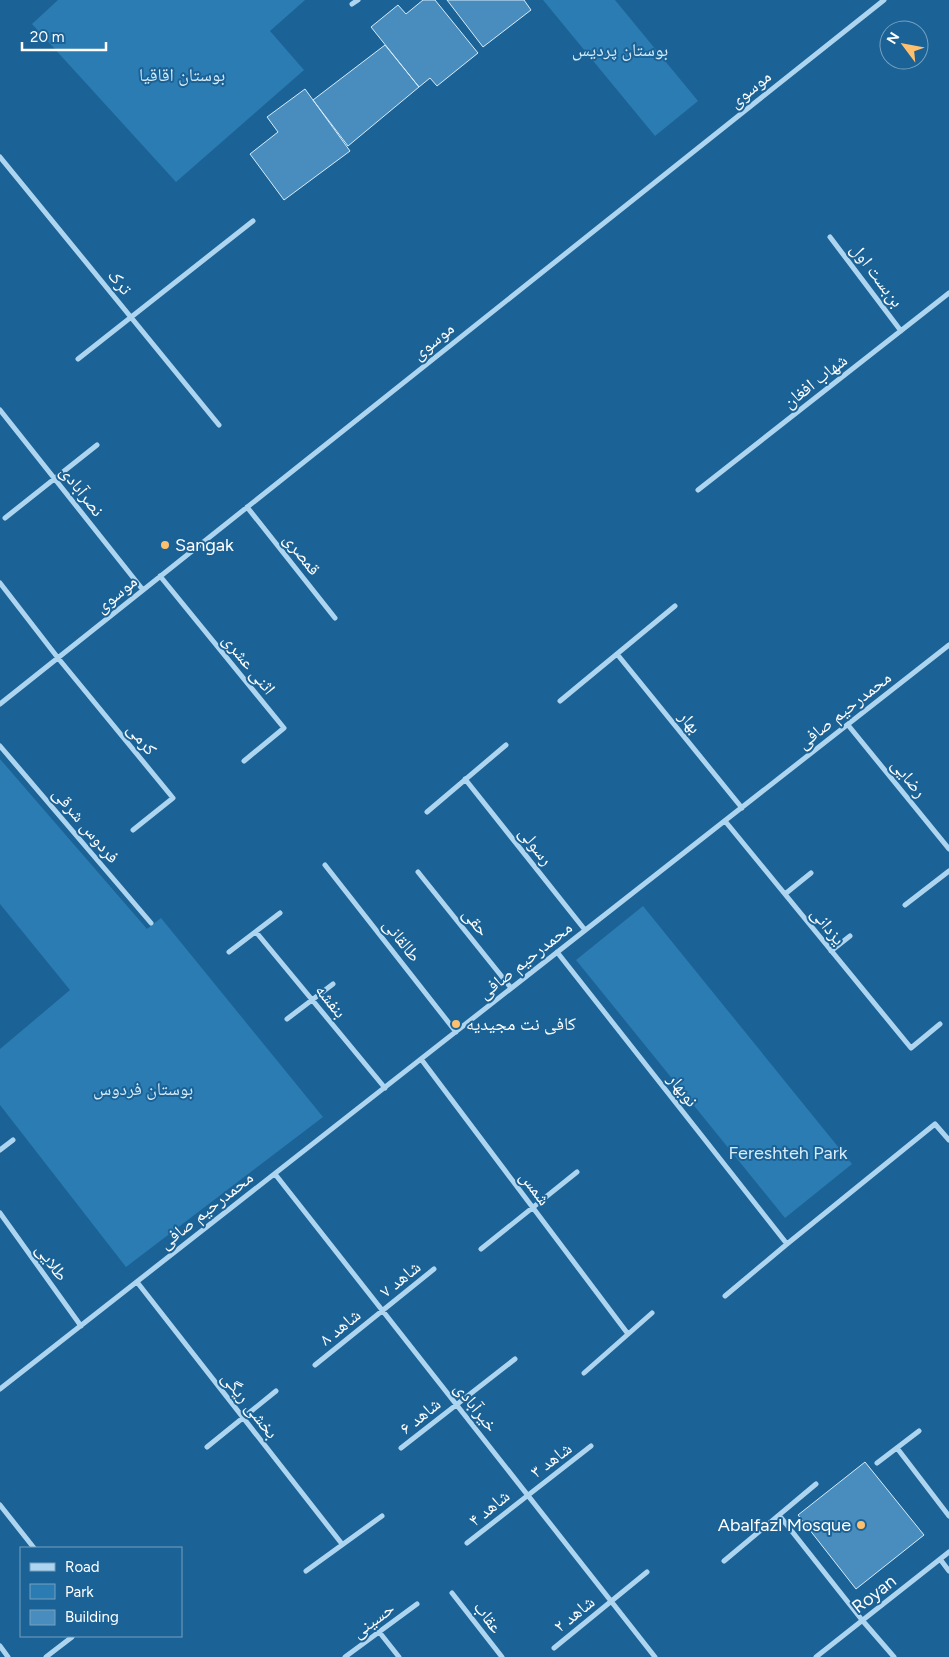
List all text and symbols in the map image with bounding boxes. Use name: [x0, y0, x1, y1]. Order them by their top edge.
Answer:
scale bar: [22, 20, 106, 52]
north arrow: [879, 20, 929, 70]
text: 20 m: [30, 28, 64, 46]
text: N: [883, 29, 903, 47]
park label: بوستان پردیس: [572, 39, 668, 61]
park label: بوستان اقاقیا: [139, 64, 225, 86]
street label: موسوی: [724, 65, 776, 113]
street label: بن‌بست اول: [846, 238, 908, 312]
street label: ترک: [103, 265, 137, 299]
street label: موسوی: [407, 317, 459, 365]
street label: شهاب افغان: [778, 349, 852, 413]
street label: نصرآبادی: [55, 461, 109, 521]
street label: قمصری: [279, 529, 325, 579]
place label: Sangak: [175, 534, 234, 556]
marker: Sangak: [159, 539, 171, 551]
street label: موسوی: [90, 570, 142, 618]
street label: اثنی عشری: [218, 629, 280, 699]
street label: محمدرحیم صافی: [792, 666, 896, 754]
street label: بهار: [673, 705, 706, 738]
street label: کرمی: [122, 718, 162, 760]
street label: رضایی: [887, 754, 931, 802]
street label: فردوس شرقی: [48, 783, 124, 867]
street label: رسولی: [514, 822, 558, 870]
street label: حقی: [458, 903, 494, 941]
street label: یزدانی: [806, 903, 850, 949]
street label: طالقانی: [378, 914, 426, 966]
street label: محمدرحیم صافی: [473, 916, 577, 1004]
street label: بنفشه: [311, 980, 351, 1022]
place label: کافی نت مجیدیه: [466, 1013, 577, 1035]
marker: کافی نت مجیدیه: [450, 1018, 462, 1030]
street label: نوبهار: [662, 1068, 703, 1111]
park label: بوستان فردوس: [93, 1078, 193, 1100]
park label: Fereshteh Park: [728, 1142, 848, 1164]
street label: محمدرحیم صافی: [154, 1166, 258, 1254]
street label: شمس: [515, 1166, 555, 1210]
street label: طلایی: [31, 1239, 73, 1285]
street label: شاهد ۷: [375, 1256, 425, 1302]
street label: شاهد ۸: [315, 1304, 365, 1350]
street label: بخشی ریگی: [217, 1367, 283, 1443]
street label: خیرآبادی: [450, 1378, 502, 1436]
street label: شاهد ۶: [395, 1393, 445, 1439]
street label: شاهد ۳: [526, 1437, 576, 1483]
street label: شاهد ۴: [464, 1485, 514, 1531]
place label: Abalfazl Mosque: [718, 1514, 851, 1536]
marker: Abalfazl Mosque: [855, 1519, 867, 1531]
legend: [20, 1547, 182, 1637]
text: Road: [65, 1558, 100, 1576]
street label: Royan: [848, 1570, 900, 1618]
text: Park: [65, 1583, 94, 1601]
street label: شاهد ۲: [549, 1591, 599, 1637]
street label: حسینی: [347, 1597, 399, 1643]
street label: عقاب: [469, 1597, 507, 1637]
text: Building: [65, 1608, 119, 1626]

